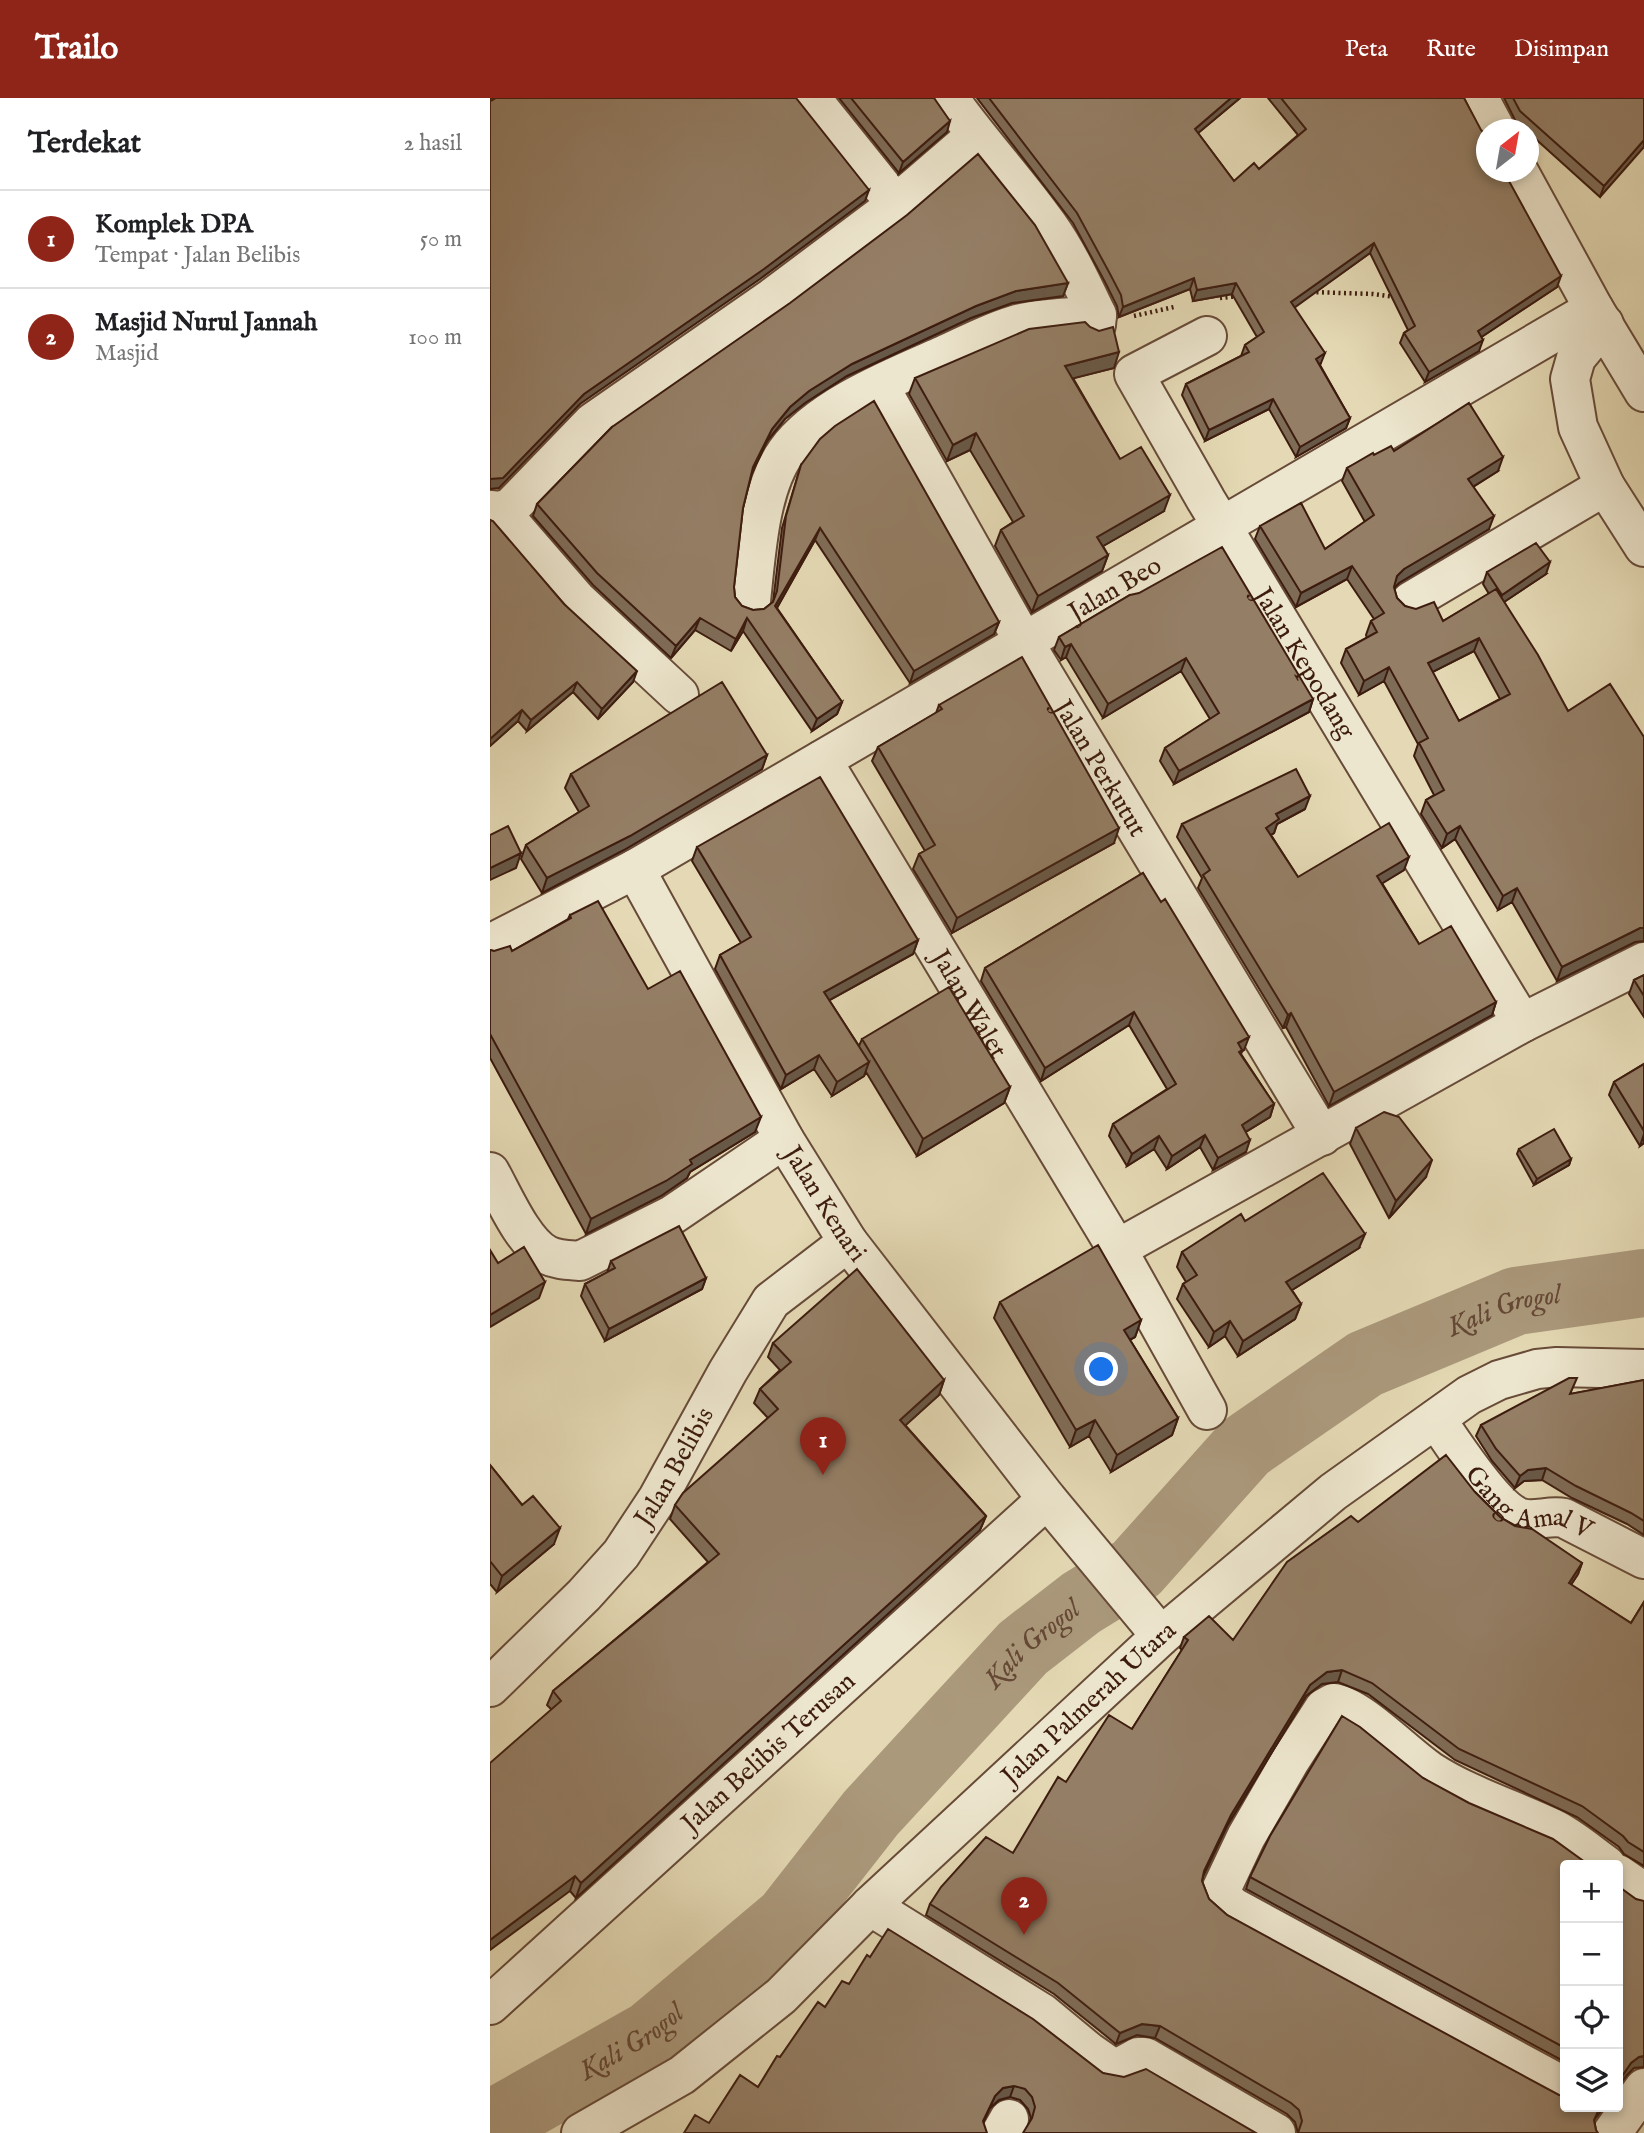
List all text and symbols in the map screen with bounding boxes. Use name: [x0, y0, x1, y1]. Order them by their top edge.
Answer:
text: Trailo: [35, 28, 118, 70]
text: Peta: [1345, 34, 1388, 65]
text: Rute: [1426, 34, 1476, 65]
text: Disimpan: [1514, 34, 1609, 65]
north arrow: [1476, 119, 1539, 182]
text: Terdekat: [28, 125, 141, 163]
text: 2 hasil: [403, 129, 462, 158]
text: Komplek DPA: [95, 208, 253, 241]
text: 1: [47, 225, 55, 254]
text: 50 m: [420, 225, 462, 254]
text: Tempat · Jalan Belibis: [95, 241, 300, 270]
text: Masjid Nurul Jannah: [95, 306, 317, 339]
text: 2: [46, 323, 56, 352]
text: 100 m: [408, 323, 462, 352]
text: Masjid: [95, 339, 158, 368]
street label: Jalan Beo: [1060, 549, 1167, 630]
street label: Jalan Kepodang: [1245, 579, 1363, 746]
street label: Jalan Perkutut: [1045, 691, 1154, 843]
street label: Jalan Walet: [922, 941, 1015, 1065]
street label: Jalan Kenari: [774, 1137, 874, 1269]
water label: Kali Grogol: [1441, 1277, 1565, 1346]
your location: [1084, 1352, 1118, 1386]
street label: Jalan Belibis: [626, 1401, 721, 1535]
pin: 1: [800, 1417, 846, 1475]
street label: Gang Amal V: [1458, 1459, 1599, 1547]
water label: Kali Grogol: [976, 1591, 1089, 1697]
street label: Jalan Palmerah Utara: [992, 1613, 1184, 1794]
street label: Jalan Belibis Terusan: [672, 1665, 862, 1842]
map controls: [1560, 1860, 1623, 2112]
button: +: [1560, 1860, 1623, 1923]
pin: 2: [1001, 1877, 1047, 1935]
button: −: [1560, 1923, 1623, 1986]
button: locate: [1560, 1986, 1623, 2049]
water label: Kali Grogol: [572, 1995, 693, 2089]
button: layers: [1560, 2049, 1623, 2112]

